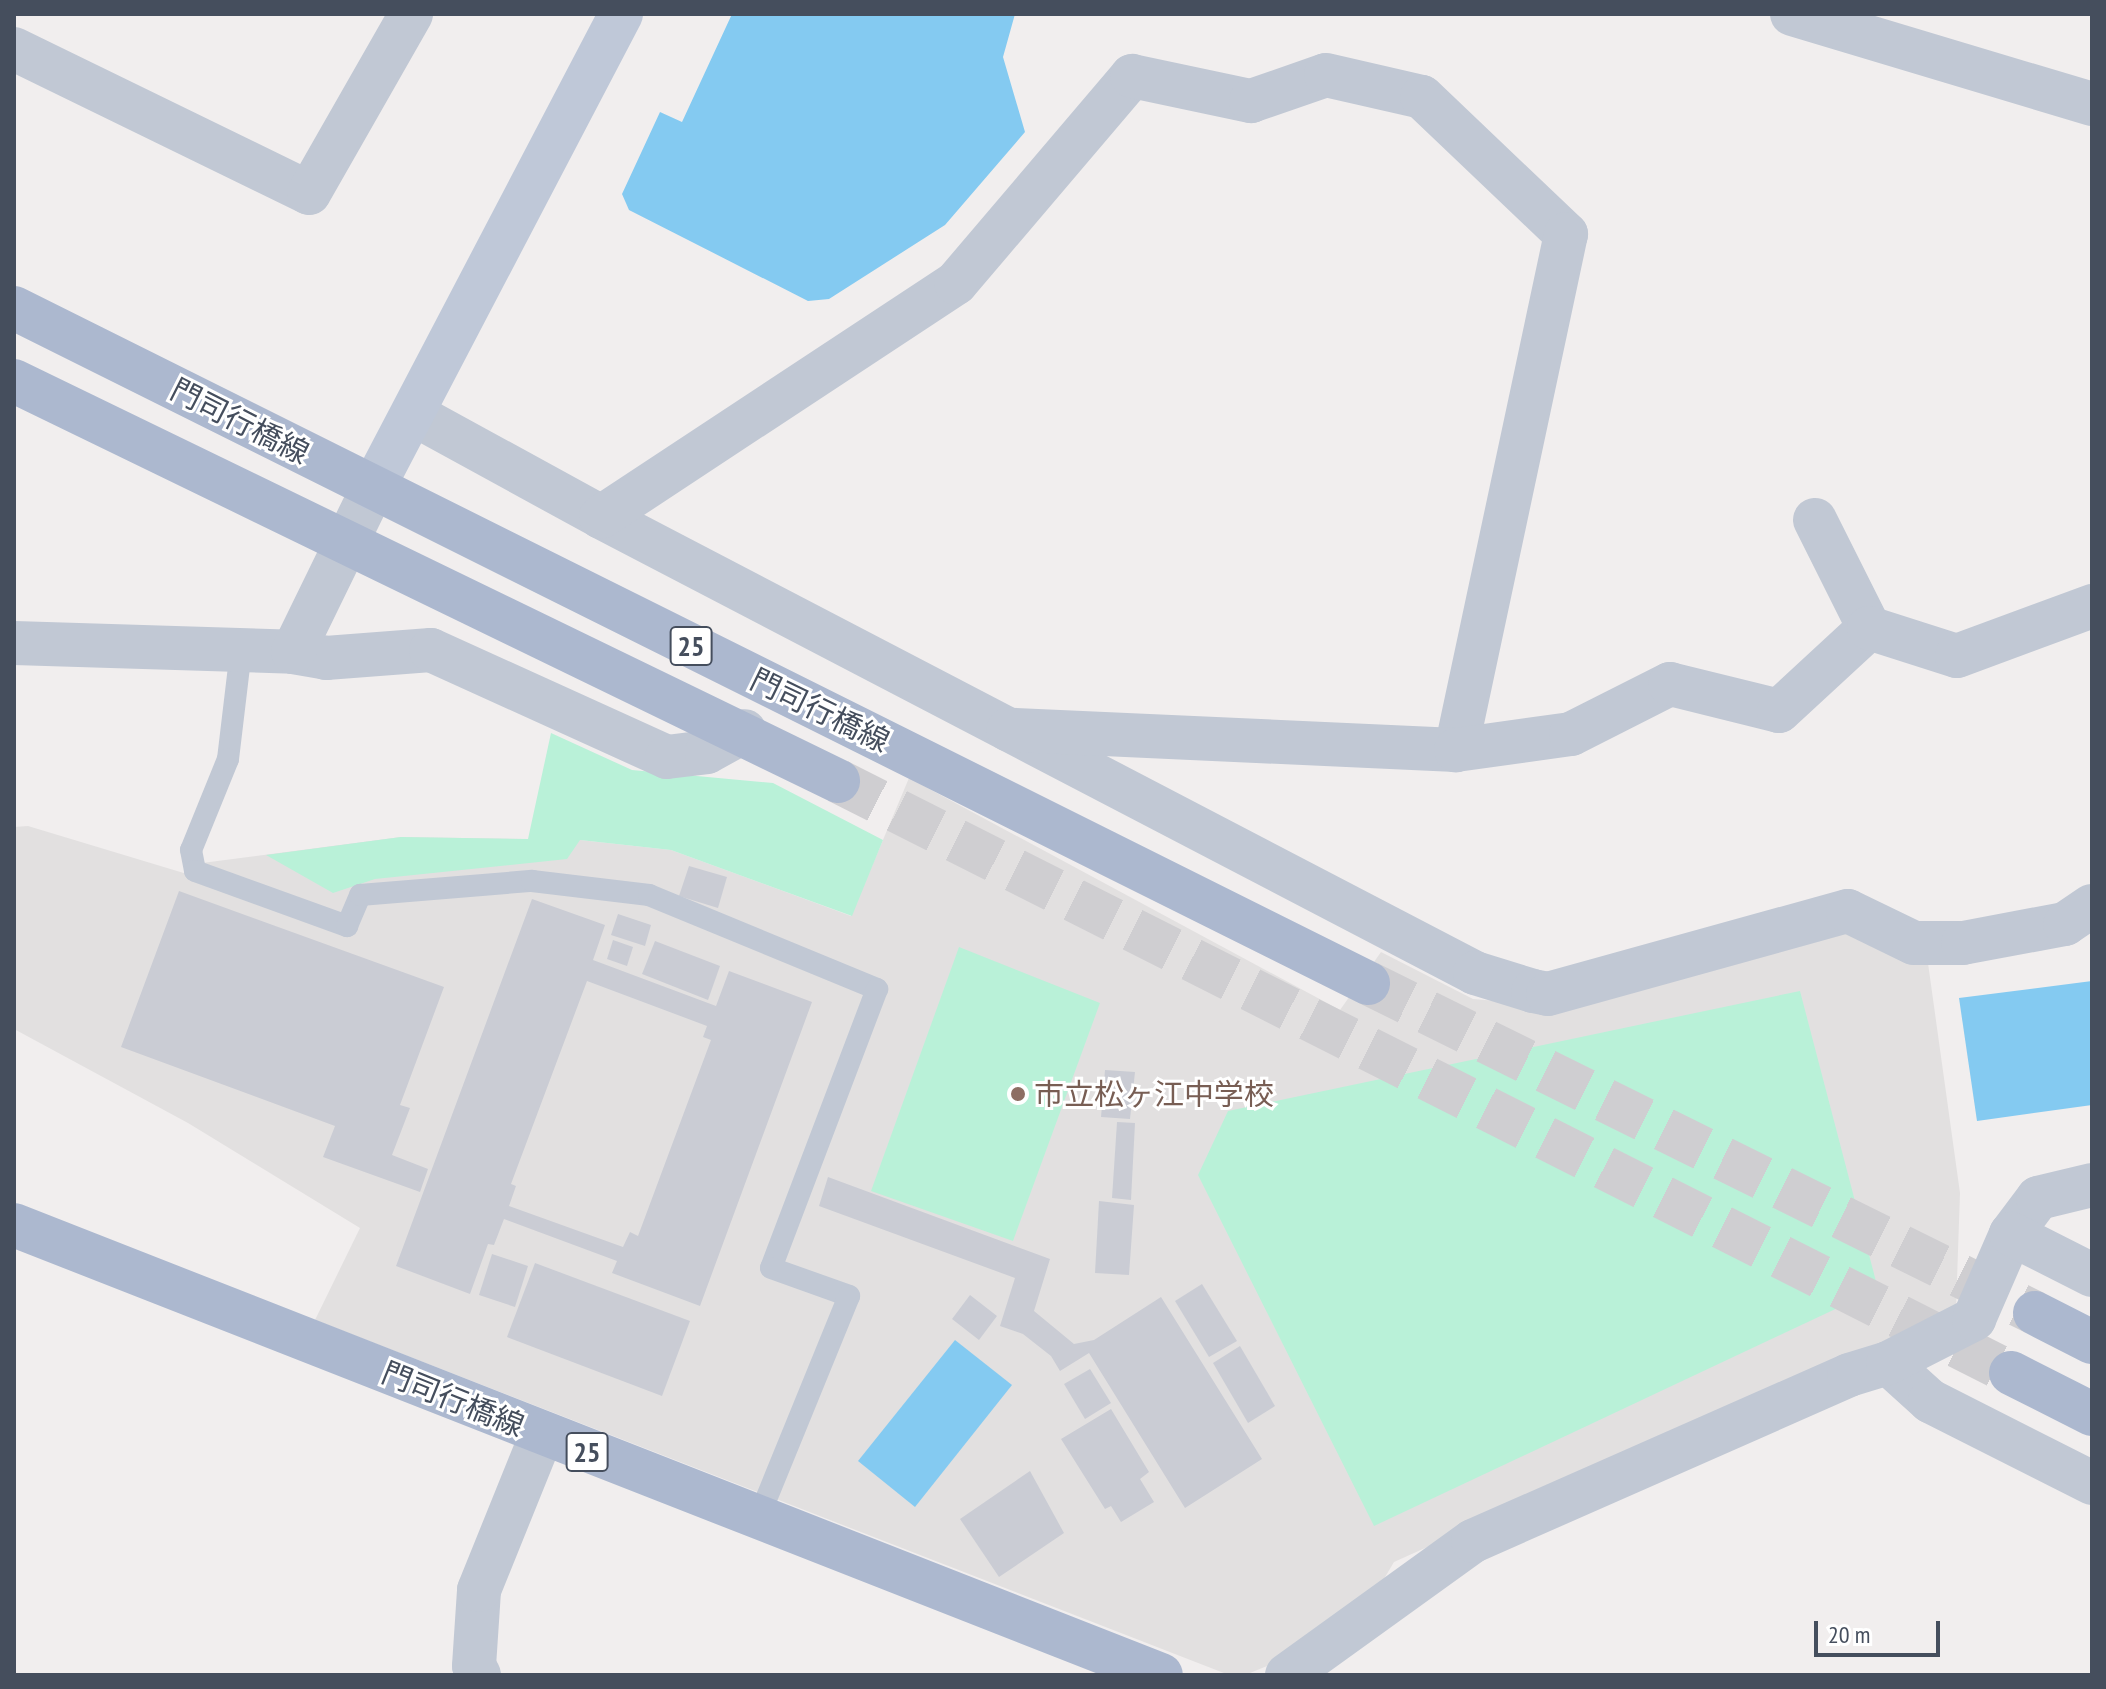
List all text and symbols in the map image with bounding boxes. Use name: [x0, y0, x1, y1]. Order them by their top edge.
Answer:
street label: 門司行橋線: [165, 371, 315, 471]
road number: 25: [669, 622, 713, 670]
street label: 門司行橋線: [745, 661, 895, 759]
place label: 市立松ヶ江中学校: [1034, 1076, 1274, 1112]
marker: 市立松ヶ江中学校: [1009, 1085, 1027, 1103]
street label: 門司行橋線: [377, 1354, 529, 1444]
road number: 25: [565, 1428, 609, 1476]
scale bar: [1818, 1605, 1944, 1655]
text: 20 m: [1828, 1619, 1870, 1650]

